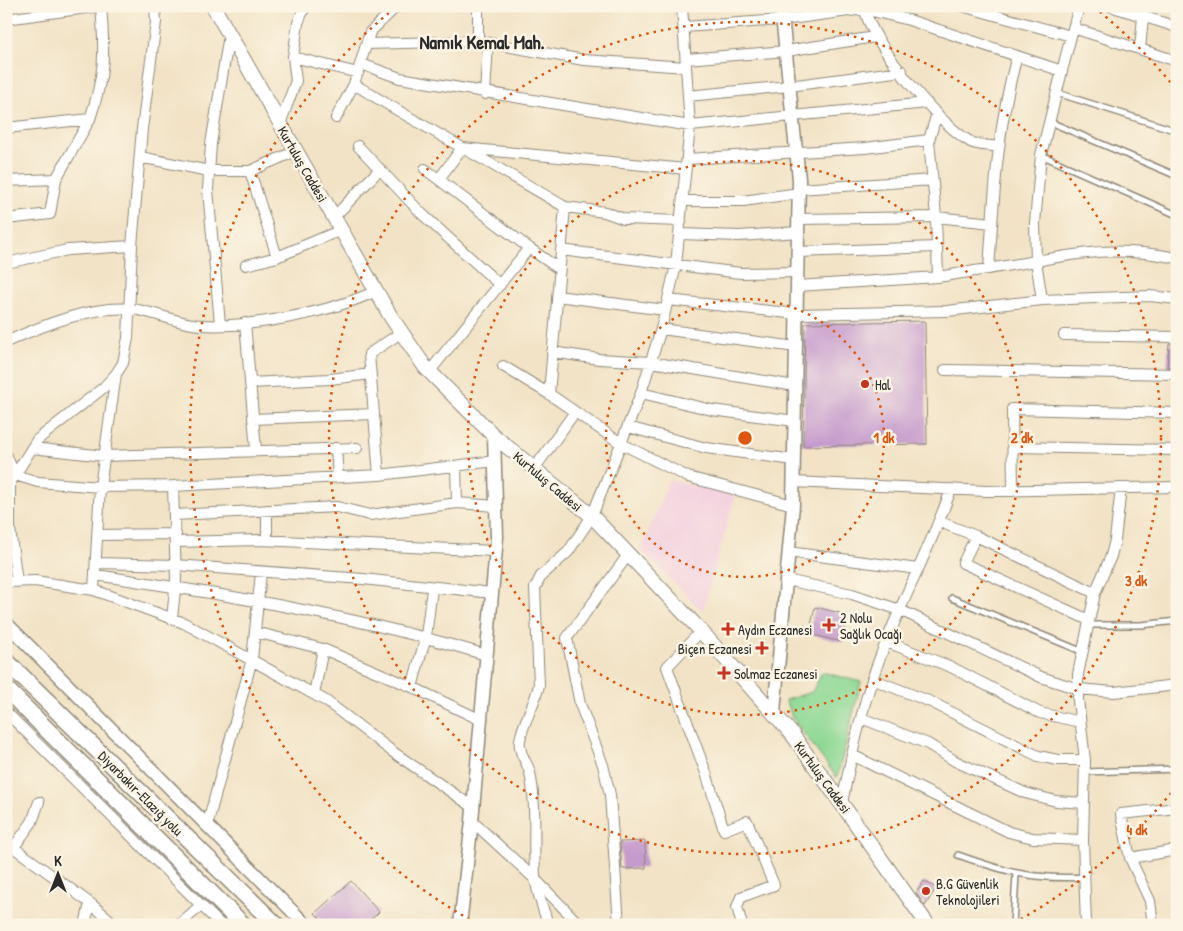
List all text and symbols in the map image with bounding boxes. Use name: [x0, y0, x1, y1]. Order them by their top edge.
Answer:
district label: Namık Kemal Mah.: [419, 29, 545, 55]
street label: Kurtuluş Caddesi: [274, 123, 332, 205]
place label: Hal: [875, 375, 891, 394]
marker: Hal: [859, 378, 871, 390]
text: 1 dk: [874, 427, 895, 448]
text: 2 dk: [1011, 427, 1034, 448]
centre of rings: [736, 429, 754, 447]
street label: Kurtuluş Caddesi: [509, 446, 587, 516]
text: 3 dk: [1125, 570, 1148, 591]
place label: 2 Nolu Sağlık Ocağı: [840, 608, 902, 644]
marker: 2 Nolu Sağlık Ocağı: [822, 618, 836, 632]
place label: Aydın Eczanesi: [738, 620, 812, 640]
marker: Aydın Eczanesi: [722, 623, 734, 635]
place label: Biçen Eczanesi: [678, 639, 752, 658]
marker: Biçen Eczanesi: [756, 642, 768, 654]
place label: Solmaz Eczanesi: [734, 664, 818, 683]
marker: Solmaz Eczanesi: [718, 667, 730, 679]
street label: Kurtuluş Caddesi: [790, 737, 856, 817]
street label: Diyarbakır-Elazığ yolu: [94, 746, 188, 841]
text: 4 dk: [1126, 819, 1148, 840]
north arrow: [32, 848, 82, 898]
text: K: [54, 851, 62, 870]
place label: B.G Güvenlik Teknolojileri: [936, 874, 1000, 910]
marker: B.G Güvenlik Teknolojileri: [920, 885, 932, 897]

